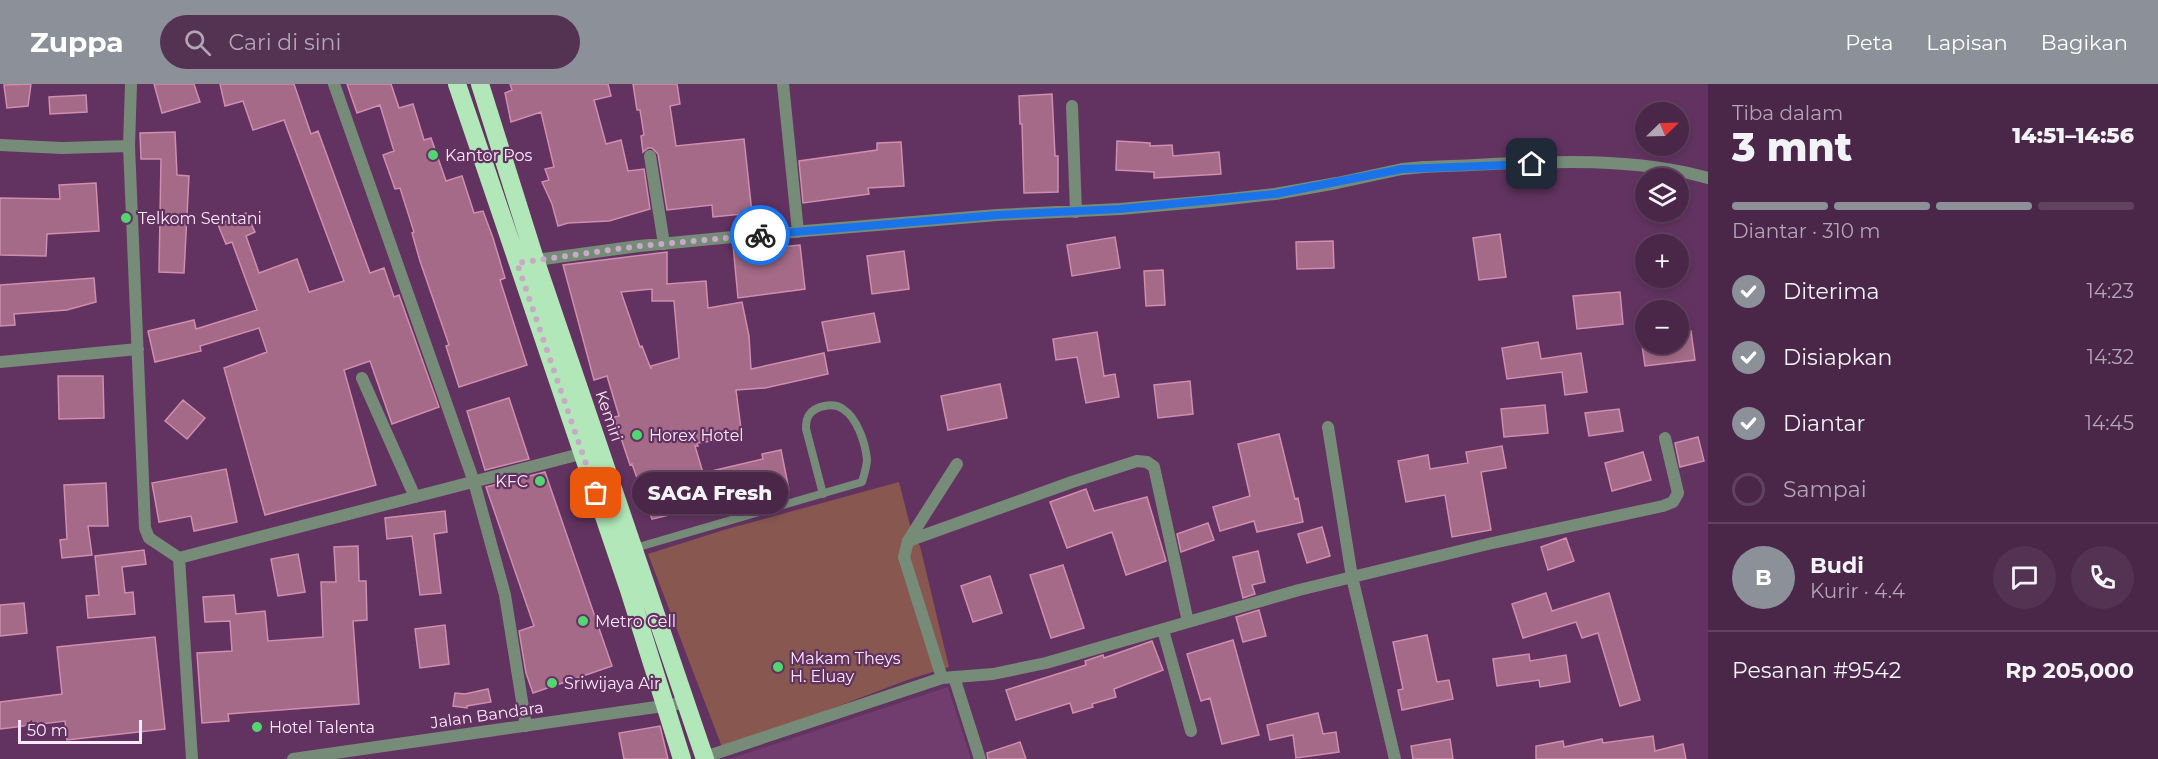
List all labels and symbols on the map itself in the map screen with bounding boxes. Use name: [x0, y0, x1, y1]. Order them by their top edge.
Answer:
north arrow: [1635, 102, 1689, 156]
pin: [1506, 138, 1557, 189]
place label: Kantor Pos: [445, 146, 533, 165]
marker: Kantor Pos: [426, 148, 440, 162]
courier: [730, 205, 790, 265]
place label: Telkom Sentani: [138, 209, 262, 228]
marker: Telkom Sentani: [119, 211, 133, 225]
street label: Kemiri: [591, 388, 627, 444]
place label: Horex Hotel: [649, 426, 744, 445]
marker: Horex Hotel: [630, 428, 644, 442]
pin: [570, 467, 621, 518]
place label: KFC: [495, 472, 528, 491]
callout: SAGA Fresh: [632, 472, 788, 514]
marker: KFC: [533, 474, 547, 488]
place label: Metro Cell: [595, 612, 676, 631]
marker: Metro Cell: [576, 614, 590, 628]
place label: Makam Theys H. Eluay: [790, 649, 901, 686]
marker: Makam Theys H. Eluay: [771, 660, 785, 674]
place label: Sriwijaya Air: [564, 674, 661, 693]
marker: Sriwijaya Air: [545, 676, 559, 690]
street label: Jalan Bandara: [428, 698, 545, 732]
scale bar: [18, 717, 142, 744]
place label: Hotel Talenta: [269, 718, 375, 737]
marker: Hotel Talenta: [250, 720, 264, 734]

